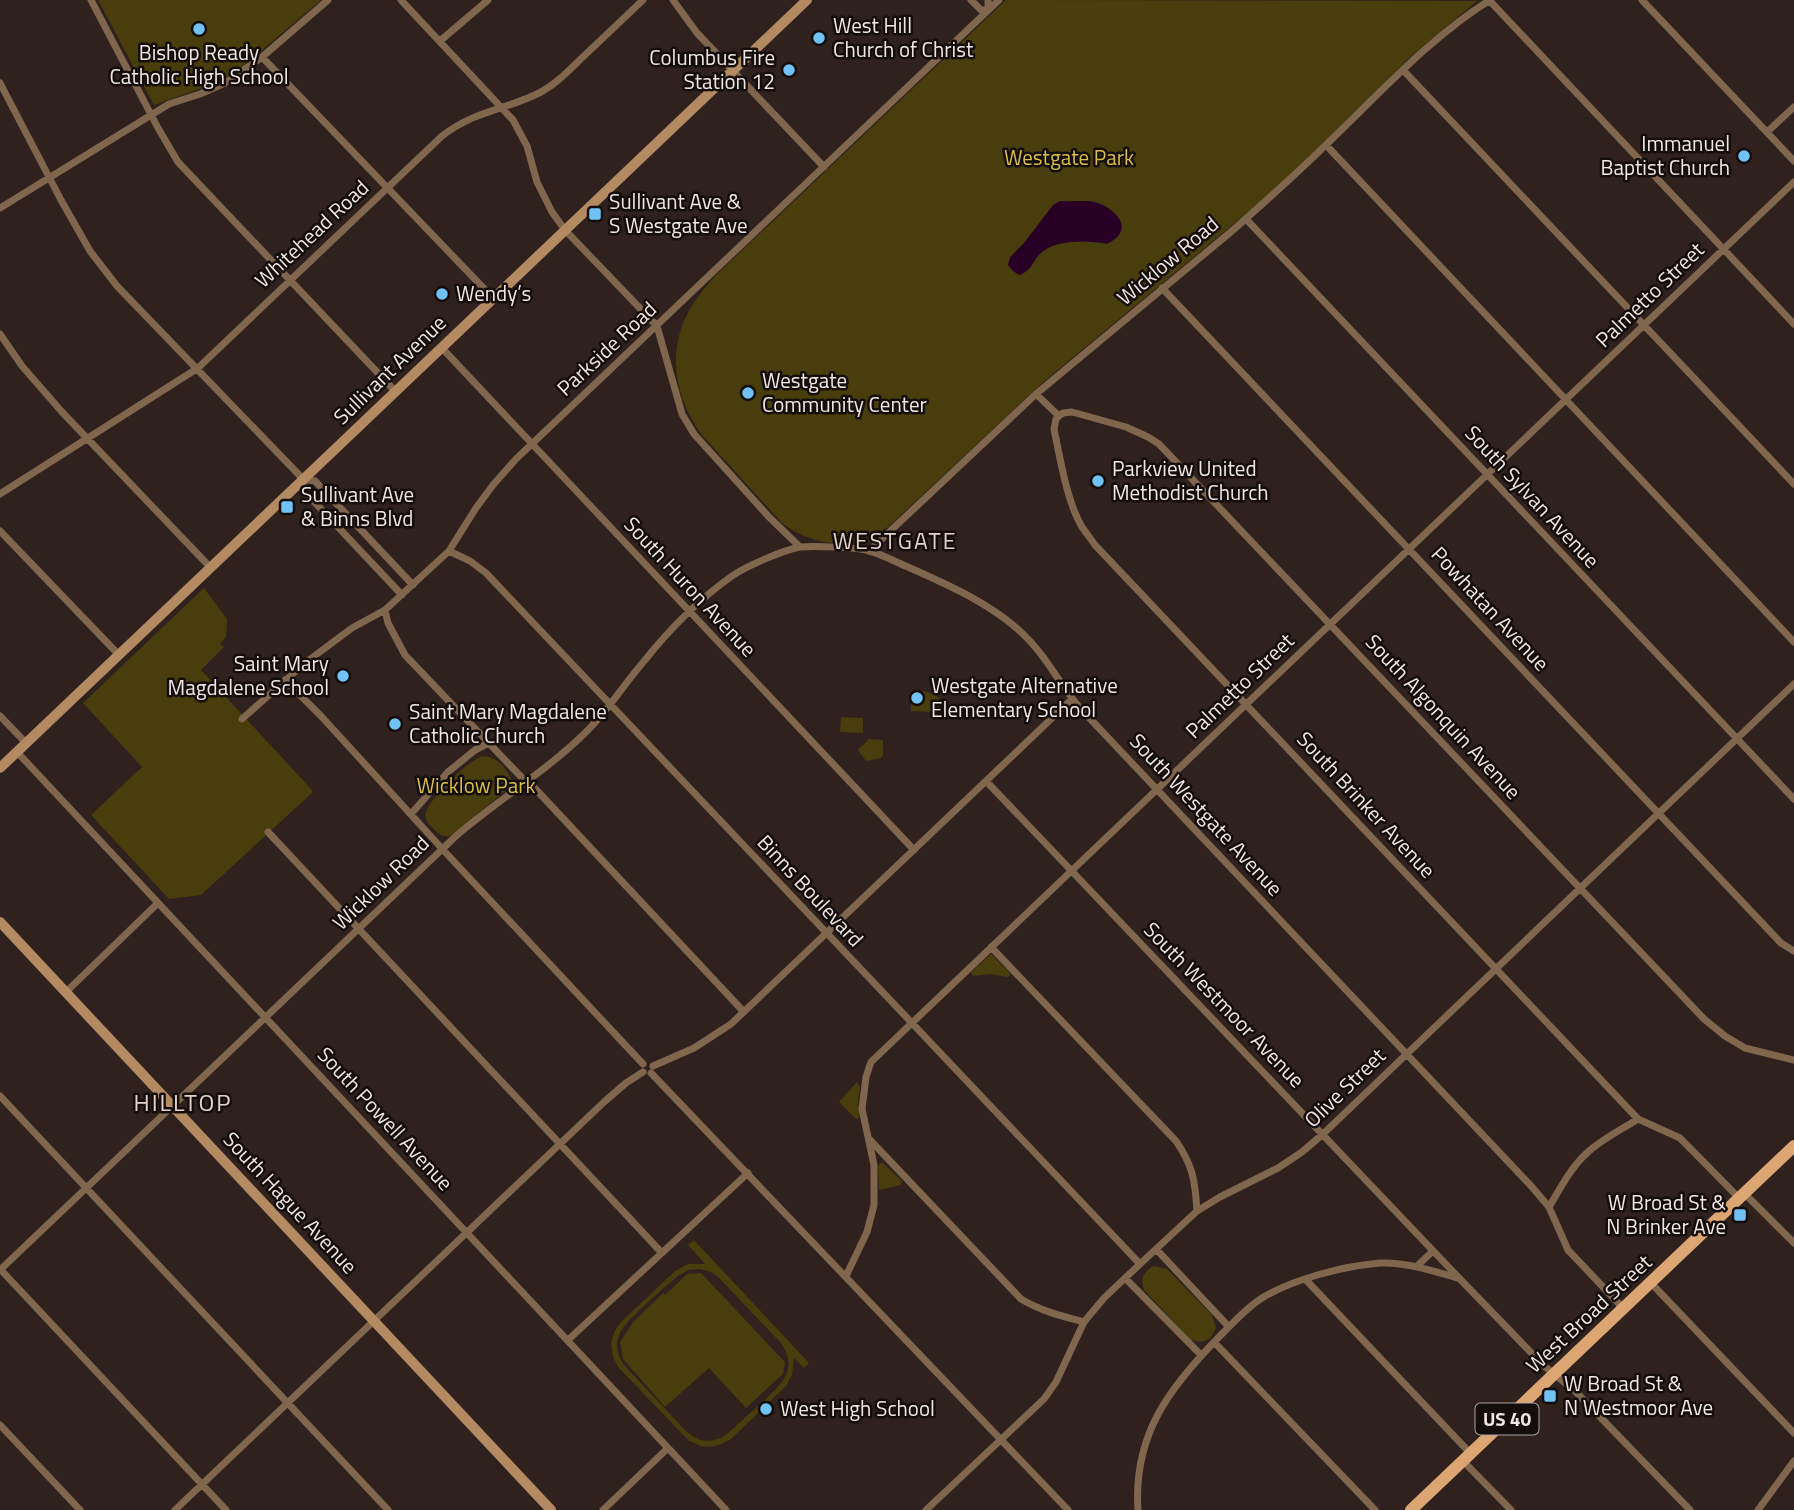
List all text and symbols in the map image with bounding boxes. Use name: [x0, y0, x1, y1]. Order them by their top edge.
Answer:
place label: West Hill Church of Christ: [833, 9, 974, 65]
marker: Bishop Ready Catholic High School: [191, 21, 207, 37]
marker: West Hill Church of Christ: [811, 30, 827, 46]
place label: Bishop Ready Catholic High School: [109, 36, 289, 92]
place label: Columbus Fire Station 12: [649, 41, 775, 97]
marker: Columbus Fire Station 12: [781, 62, 797, 78]
place label: Immanuel Baptist Church: [1600, 127, 1730, 183]
park label: Westgate Park: [1004, 141, 1134, 173]
marker: Immanuel Baptist Church: [1736, 148, 1752, 164]
street label: Whitehead Road: [247, 172, 376, 295]
place label: Sullivant Ave & S Westgate Ave: [609, 185, 748, 241]
marker: Sullivant Ave & S Westgate Ave: [587, 206, 603, 222]
street label: Wicklow Road: [1109, 208, 1225, 312]
street label: Palmetto Street: [1588, 234, 1711, 355]
place label: Wendy’s: [456, 277, 531, 309]
marker: Wendy’s: [434, 286, 450, 302]
street label: Parkside Road: [549, 293, 663, 403]
street label: Sullivant Avenue: [326, 307, 453, 432]
place label: Westgate Community Center: [762, 364, 927, 420]
marker: Westgate Community Center: [740, 385, 756, 401]
street label: South Sylvan Avenue: [1458, 418, 1608, 575]
place label: Parkview United Methodist Church: [1112, 452, 1269, 508]
marker: Parkview United Methodist Church: [1090, 473, 1106, 489]
place label: Sullivant Ave & Binns Blvd: [301, 478, 414, 534]
marker: Sullivant Ave & Binns Blvd: [279, 499, 295, 515]
street label: South Huron Avenue: [617, 509, 764, 664]
district label: WESTGATE: [833, 523, 957, 558]
street label: Powhatan Avenue: [1424, 539, 1557, 678]
street label: Palmetto Street: [1178, 625, 1301, 746]
street label: South Algonquin Avenue: [1358, 626, 1529, 806]
place label: Saint Mary Magdalene School: [168, 647, 329, 703]
marker: Saint Mary Magdalene School: [335, 668, 351, 684]
place label: Westgate Alternative Elementary School: [931, 669, 1118, 725]
marker: Westgate Alternative Elementary School: [909, 690, 925, 706]
place label: Saint Mary Magdalene Catholic Church: [409, 695, 607, 751]
marker: Saint Mary Magdalene Catholic Church: [387, 716, 403, 732]
street label: South Brinker Avenue: [1290, 724, 1444, 885]
street label: South Westgate Avenue: [1123, 726, 1291, 903]
park label: Wicklow Park: [416, 769, 536, 801]
street label: Binns Boulevard: [750, 827, 871, 954]
street label: Wicklow Road: [324, 828, 436, 937]
street label: South Westmoor Avenue: [1137, 914, 1313, 1095]
street label: South Powell Avenue: [310, 1039, 461, 1198]
street label: Olive Street: [1296, 1040, 1393, 1134]
district label: HILLTOP: [133, 1084, 233, 1120]
street label: South Hague Avenue: [216, 1124, 365, 1281]
place label: W Broad St & N Brinker Ave: [1606, 1186, 1727, 1242]
marker: W Broad St & N Brinker Ave: [1732, 1207, 1748, 1223]
street label: West Broad Street: [1518, 1246, 1659, 1380]
place label: W Broad St & N Westmoor Ave: [1564, 1367, 1713, 1423]
marker: W Broad St & N Westmoor Ave: [1542, 1388, 1558, 1404]
place label: West High School: [780, 1392, 935, 1424]
marker: West High School: [758, 1401, 774, 1417]
road number: US 40: [1476, 1404, 1538, 1434]

